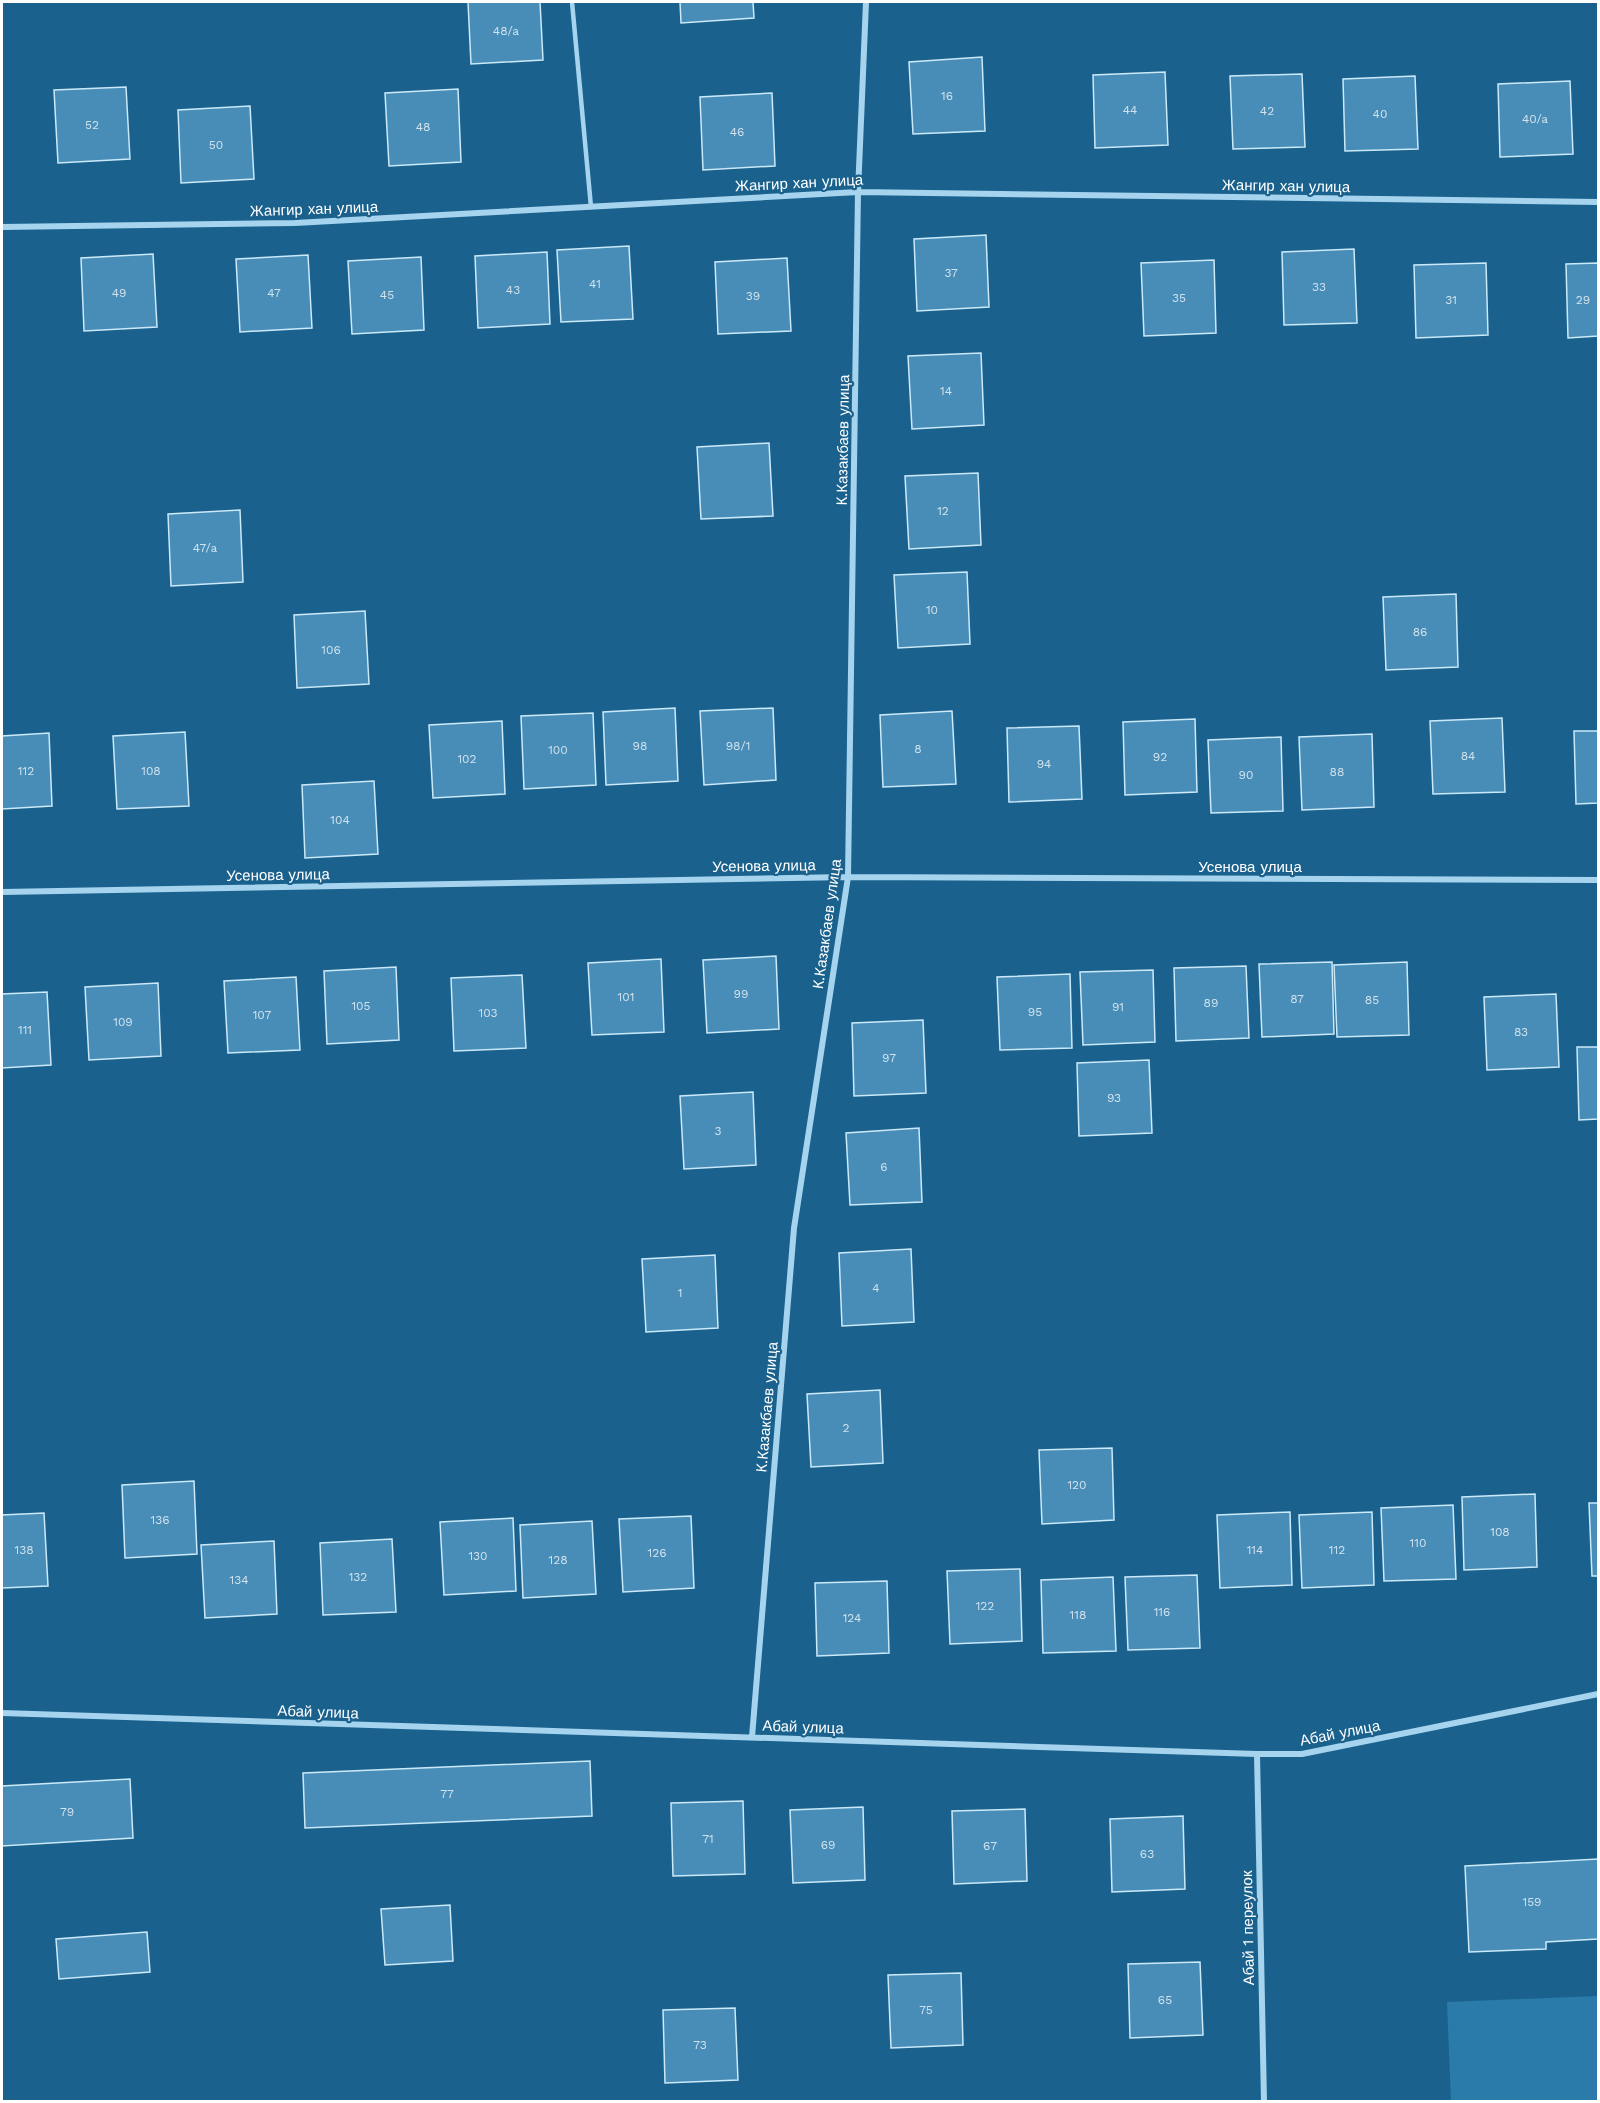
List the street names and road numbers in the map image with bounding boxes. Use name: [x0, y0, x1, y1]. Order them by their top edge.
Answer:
street label: Жангир хан улица: [734, 171, 864, 195]
street label: Жангир хан улица: [1222, 176, 1351, 196]
street label: Жангир хан улица: [250, 198, 379, 220]
street label: К.Казакбаев улица: [833, 374, 853, 506]
street label: Усенова улица: [712, 856, 817, 876]
street label: К.Казакбаев улица: [809, 857, 845, 990]
street label: Усенова улица: [1198, 858, 1302, 876]
street label: Усенова улица: [226, 865, 331, 885]
street label: К.Казакбаев улица: [752, 1340, 782, 1473]
street label: Абай улица: [277, 1702, 360, 1722]
street label: Абай улица: [1298, 1716, 1382, 1750]
street label: Абай улица: [762, 1717, 845, 1737]
street label: Абай 1 переулок: [1238, 1870, 1258, 1986]

